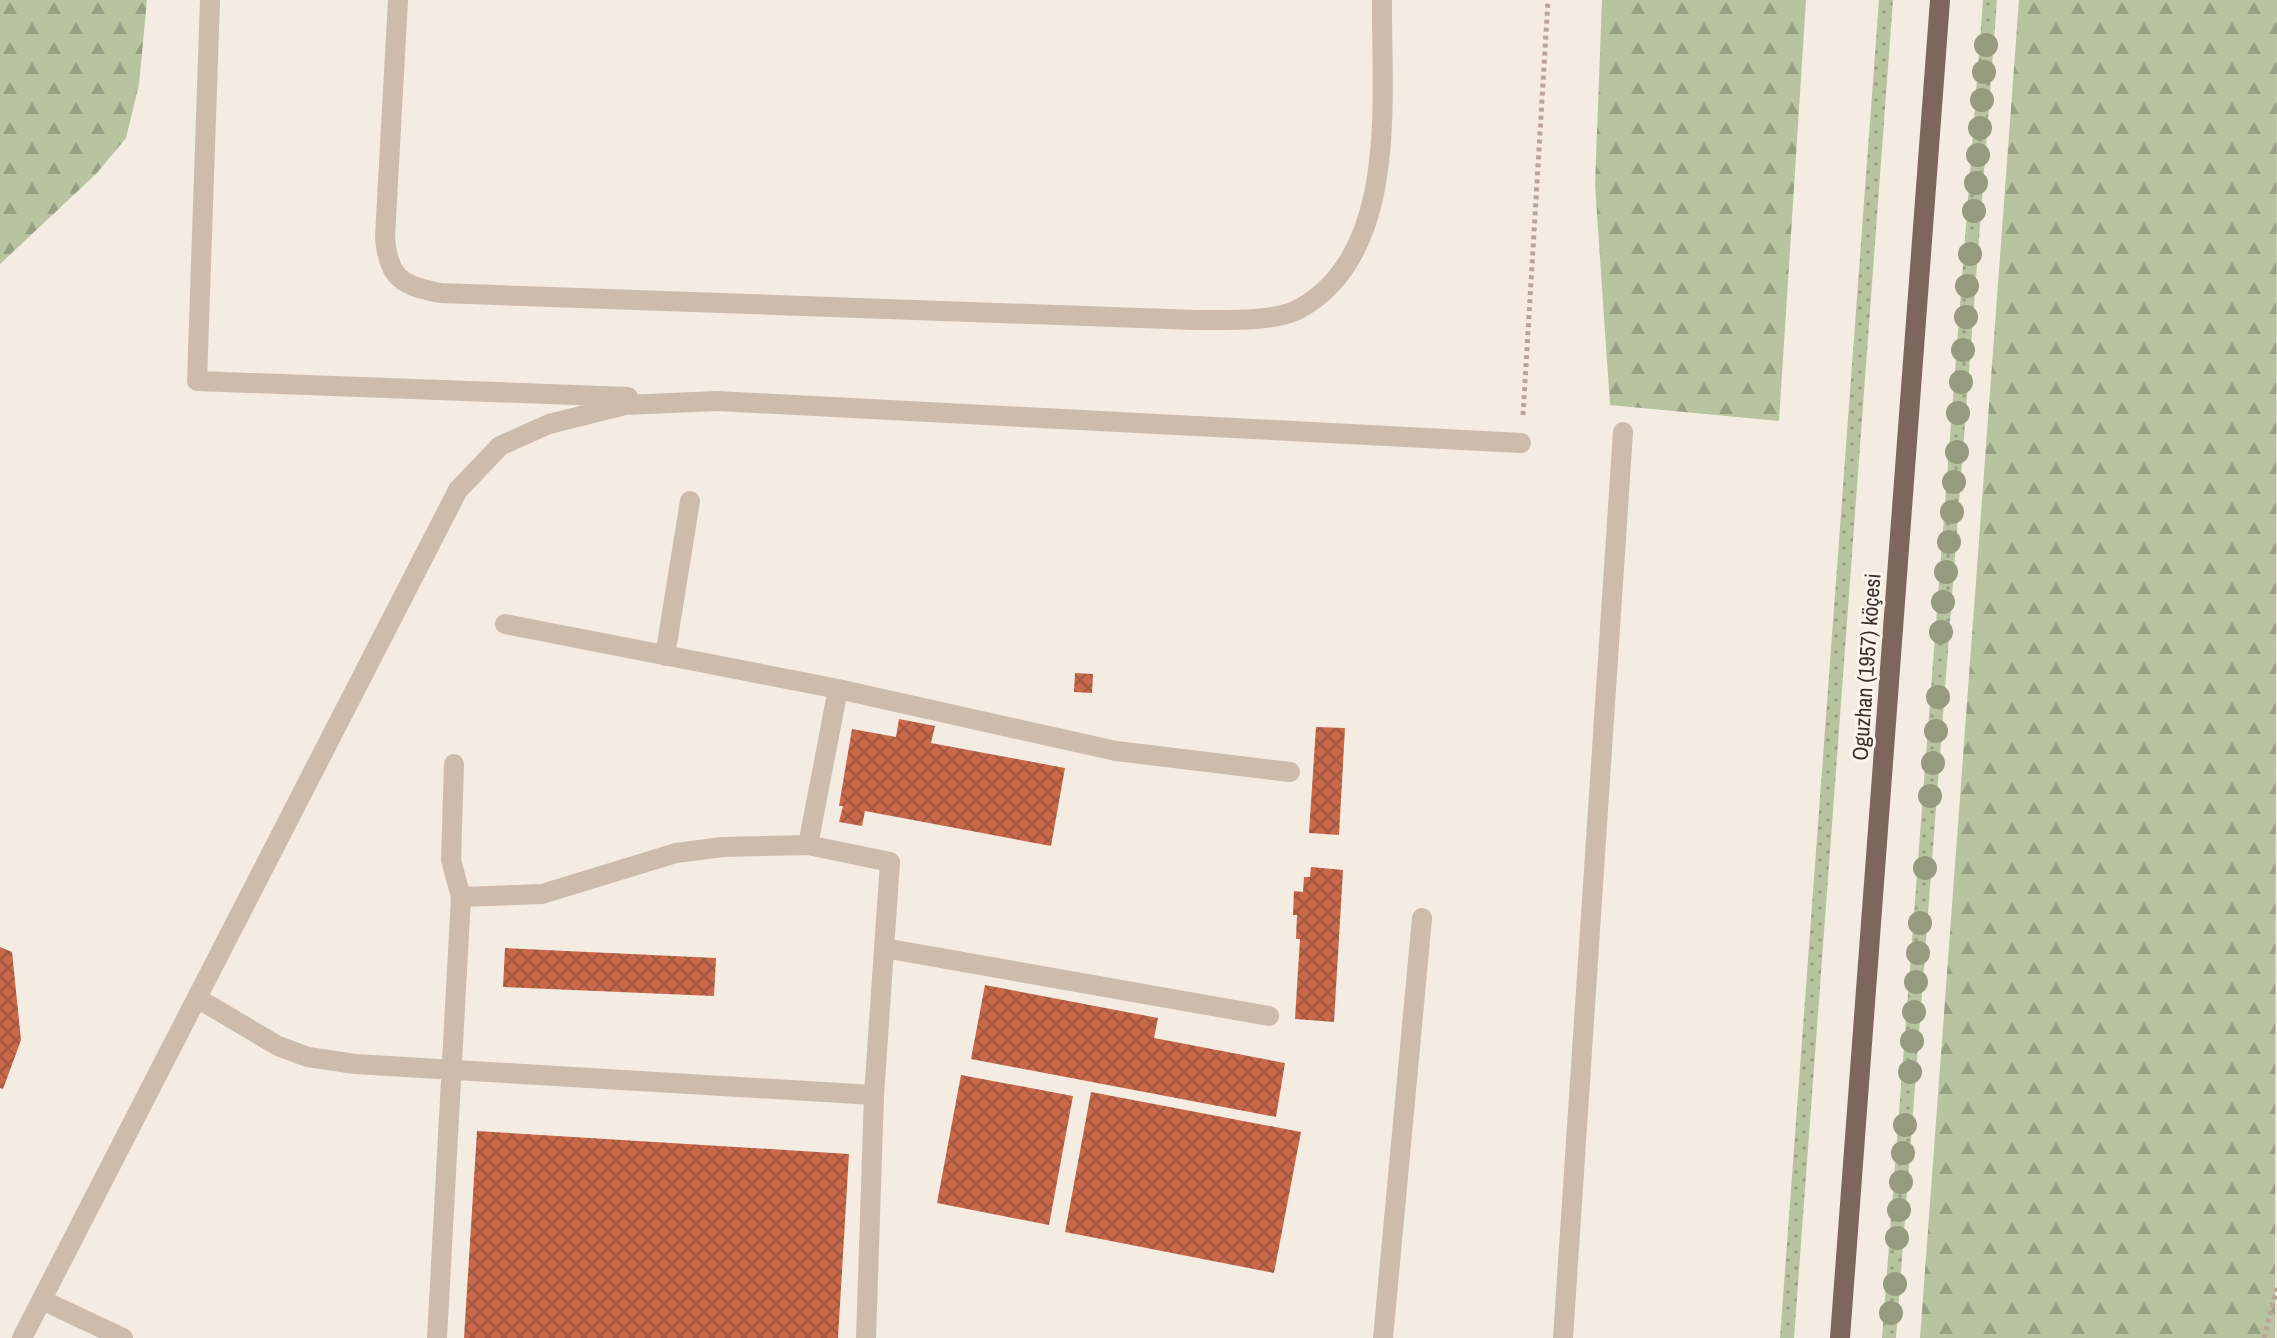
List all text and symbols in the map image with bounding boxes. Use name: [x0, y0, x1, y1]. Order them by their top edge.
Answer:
street label: Oguzhan (1957) köçesi: [1844, 572, 1888, 762]

